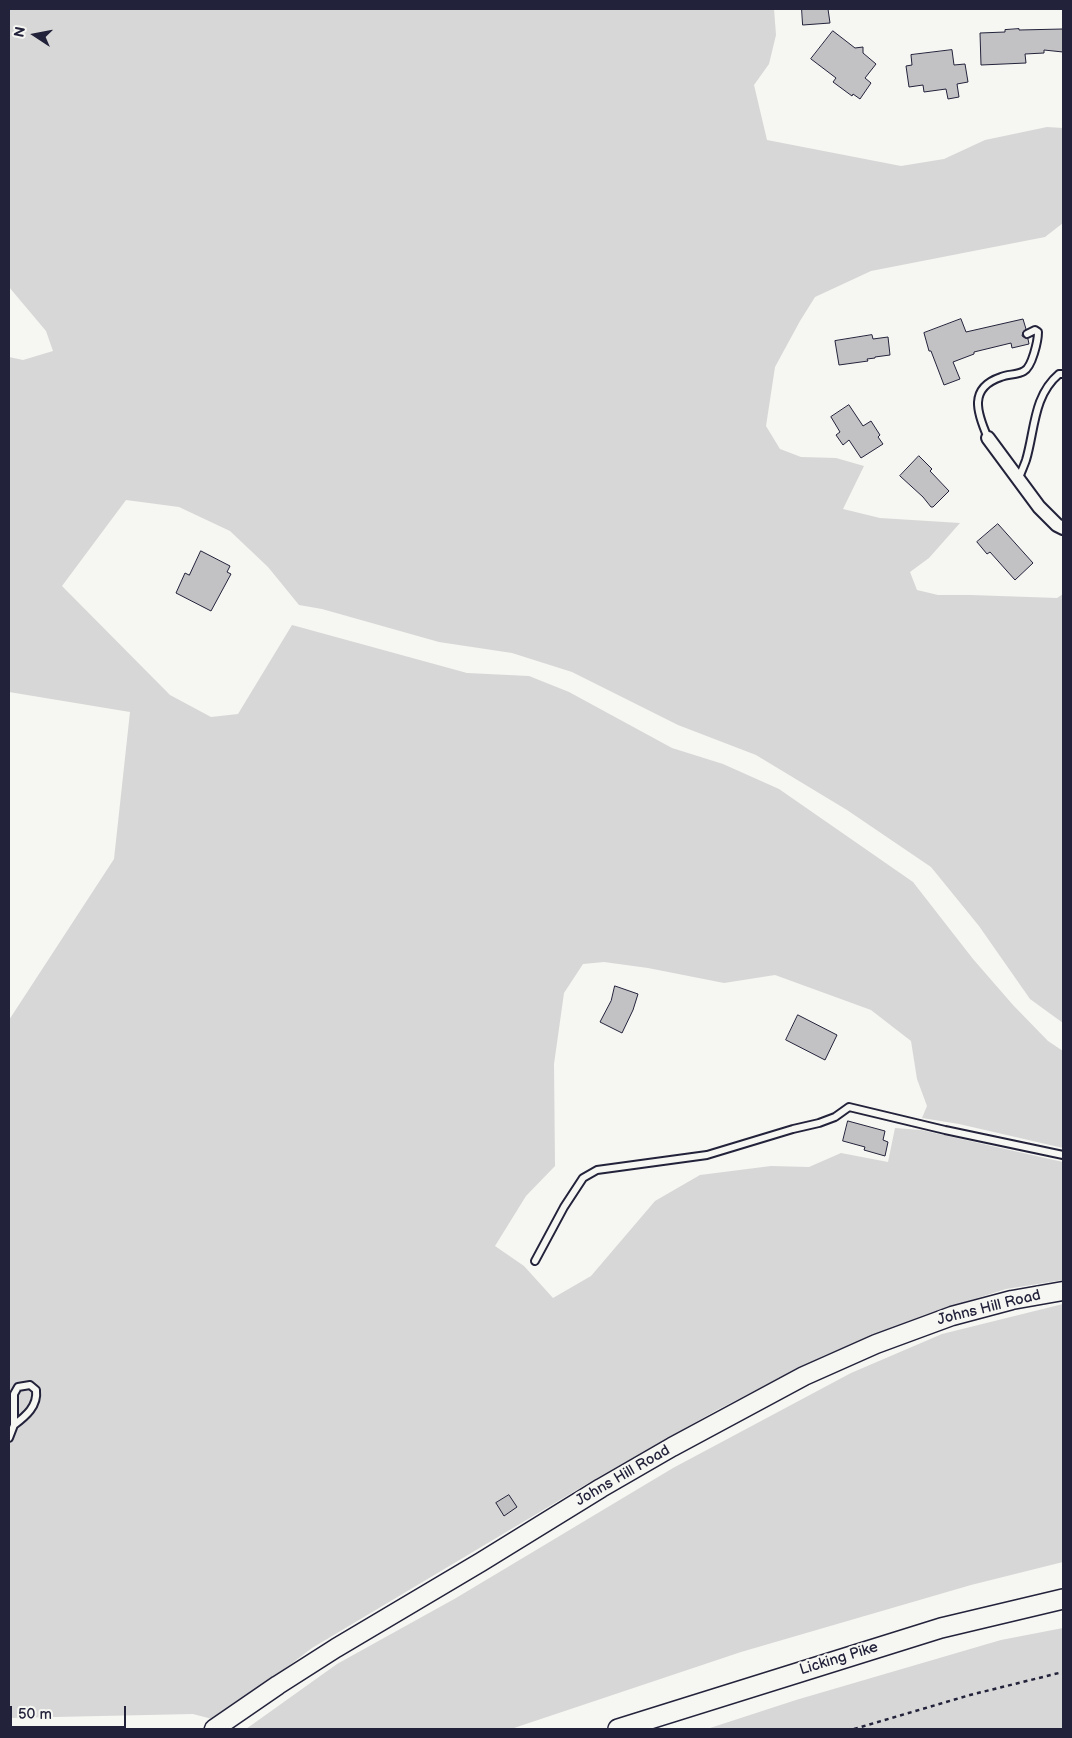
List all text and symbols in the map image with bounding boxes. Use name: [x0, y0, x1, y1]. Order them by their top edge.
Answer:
north arrow: [10, 10, 60, 60]
text: N: [10, 25, 29, 39]
street label: Johns Hill Road: [936, 1286, 1042, 1330]
street label: Johns Hill Road: [573, 1442, 673, 1510]
street label: Licking Pike: [798, 1639, 880, 1679]
scale bar: [12, 1696, 129, 1728]
text: 50 m: [18, 1705, 52, 1724]

